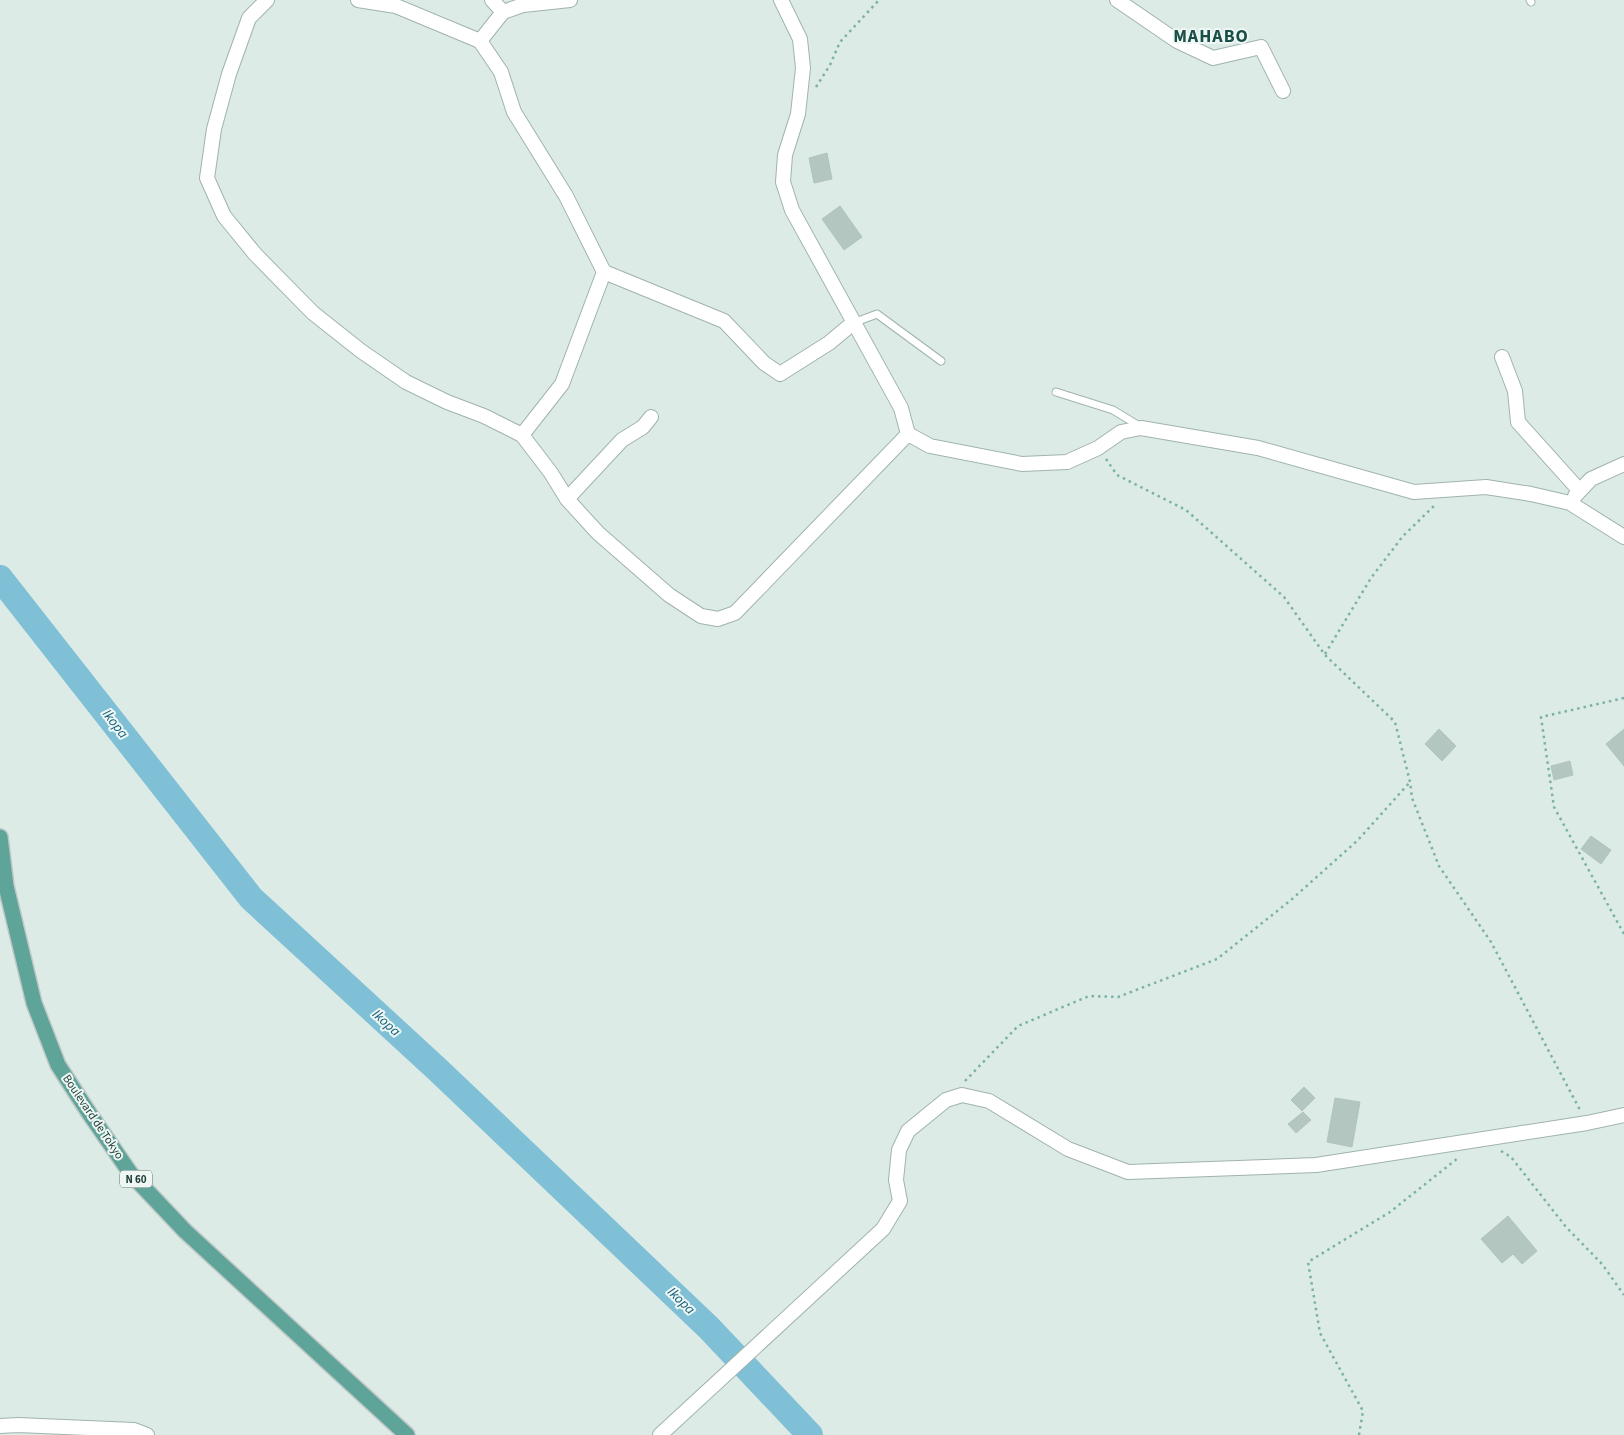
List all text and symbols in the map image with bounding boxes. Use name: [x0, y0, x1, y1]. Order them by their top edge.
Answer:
district label: MAHABO: [1173, 24, 1249, 49]
water label: Ikopa: [97, 705, 133, 743]
water label: Ikopa: [367, 1005, 405, 1041]
street label: Boulevard de Tokyo: [58, 1071, 128, 1163]
road number: N 60: [120, 1170, 152, 1188]
water label: Ikopa: [663, 1283, 700, 1320]

